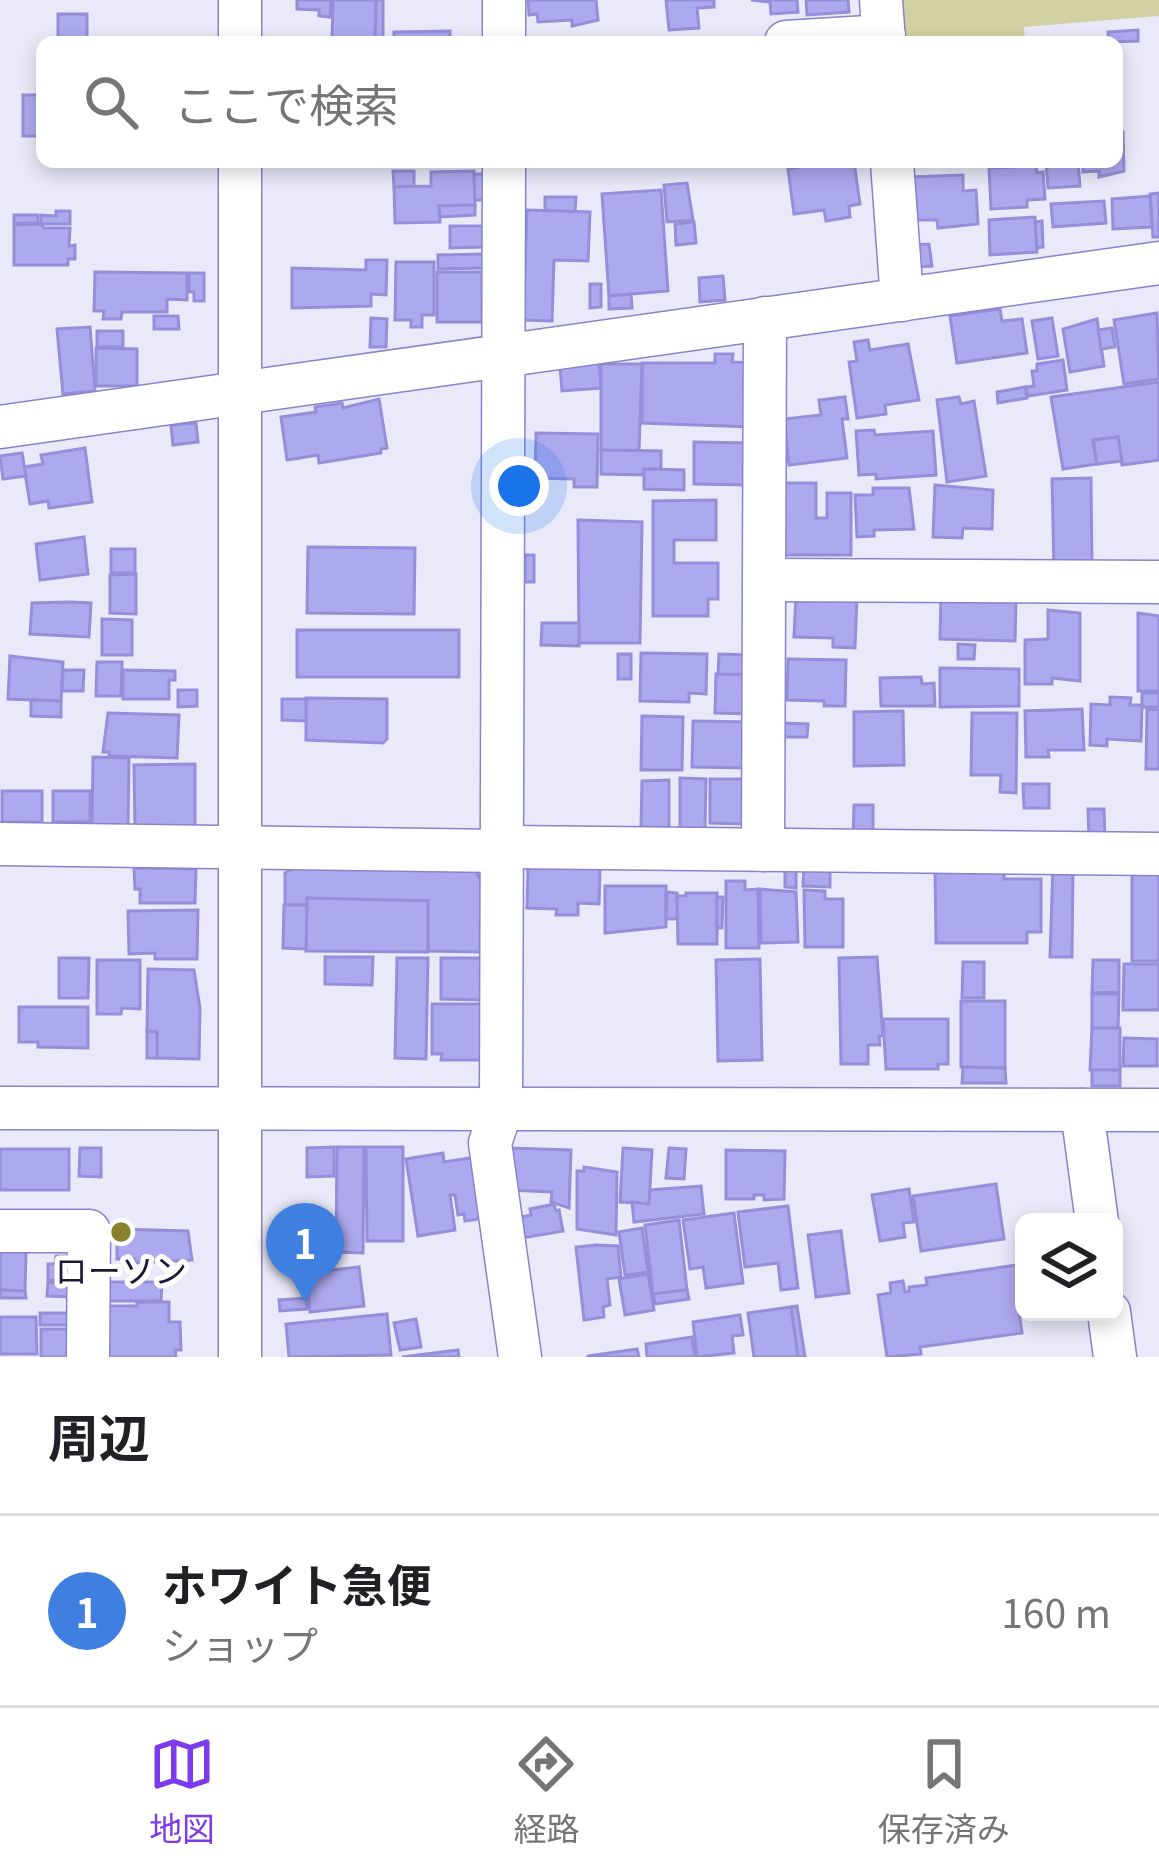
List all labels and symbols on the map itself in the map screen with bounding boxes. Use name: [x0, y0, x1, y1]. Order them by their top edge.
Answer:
your location: [489, 456, 549, 516]
pin: 1: [266, 1203, 344, 1302]
marker: ローソン: [108, 1219, 134, 1245]
place label: ローソン: [55, 1245, 187, 1293]

